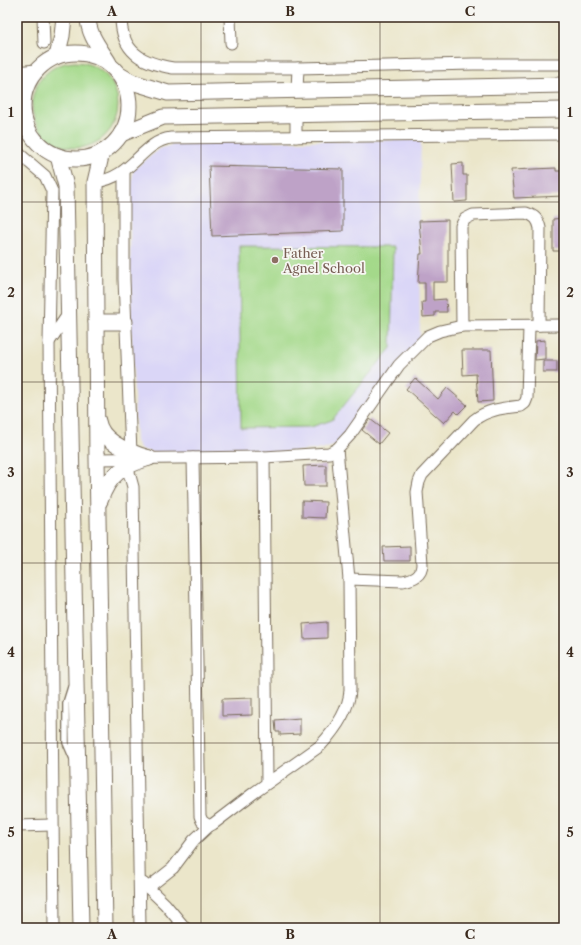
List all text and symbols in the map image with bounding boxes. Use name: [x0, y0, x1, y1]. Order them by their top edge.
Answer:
text: A: [106, 3, 118, 19]
text: B: [285, 3, 295, 19]
text: C: [465, 3, 475, 19]
text: 1: [8, 104, 14, 120]
text: 1: [567, 104, 573, 120]
place label: Father Agnel School: [282, 245, 365, 276]
marker: Father Agnel School: [270, 255, 280, 265]
text: 2: [7, 284, 15, 300]
text: 2: [566, 284, 574, 300]
text: 3: [7, 464, 15, 480]
text: 3: [566, 464, 574, 480]
text: 4: [7, 644, 15, 660]
text: 4: [566, 644, 574, 660]
text: 5: [7, 824, 15, 840]
text: 5: [566, 824, 574, 840]
text: A: [106, 926, 118, 942]
text: B: [285, 926, 295, 942]
text: C: [465, 926, 475, 942]

